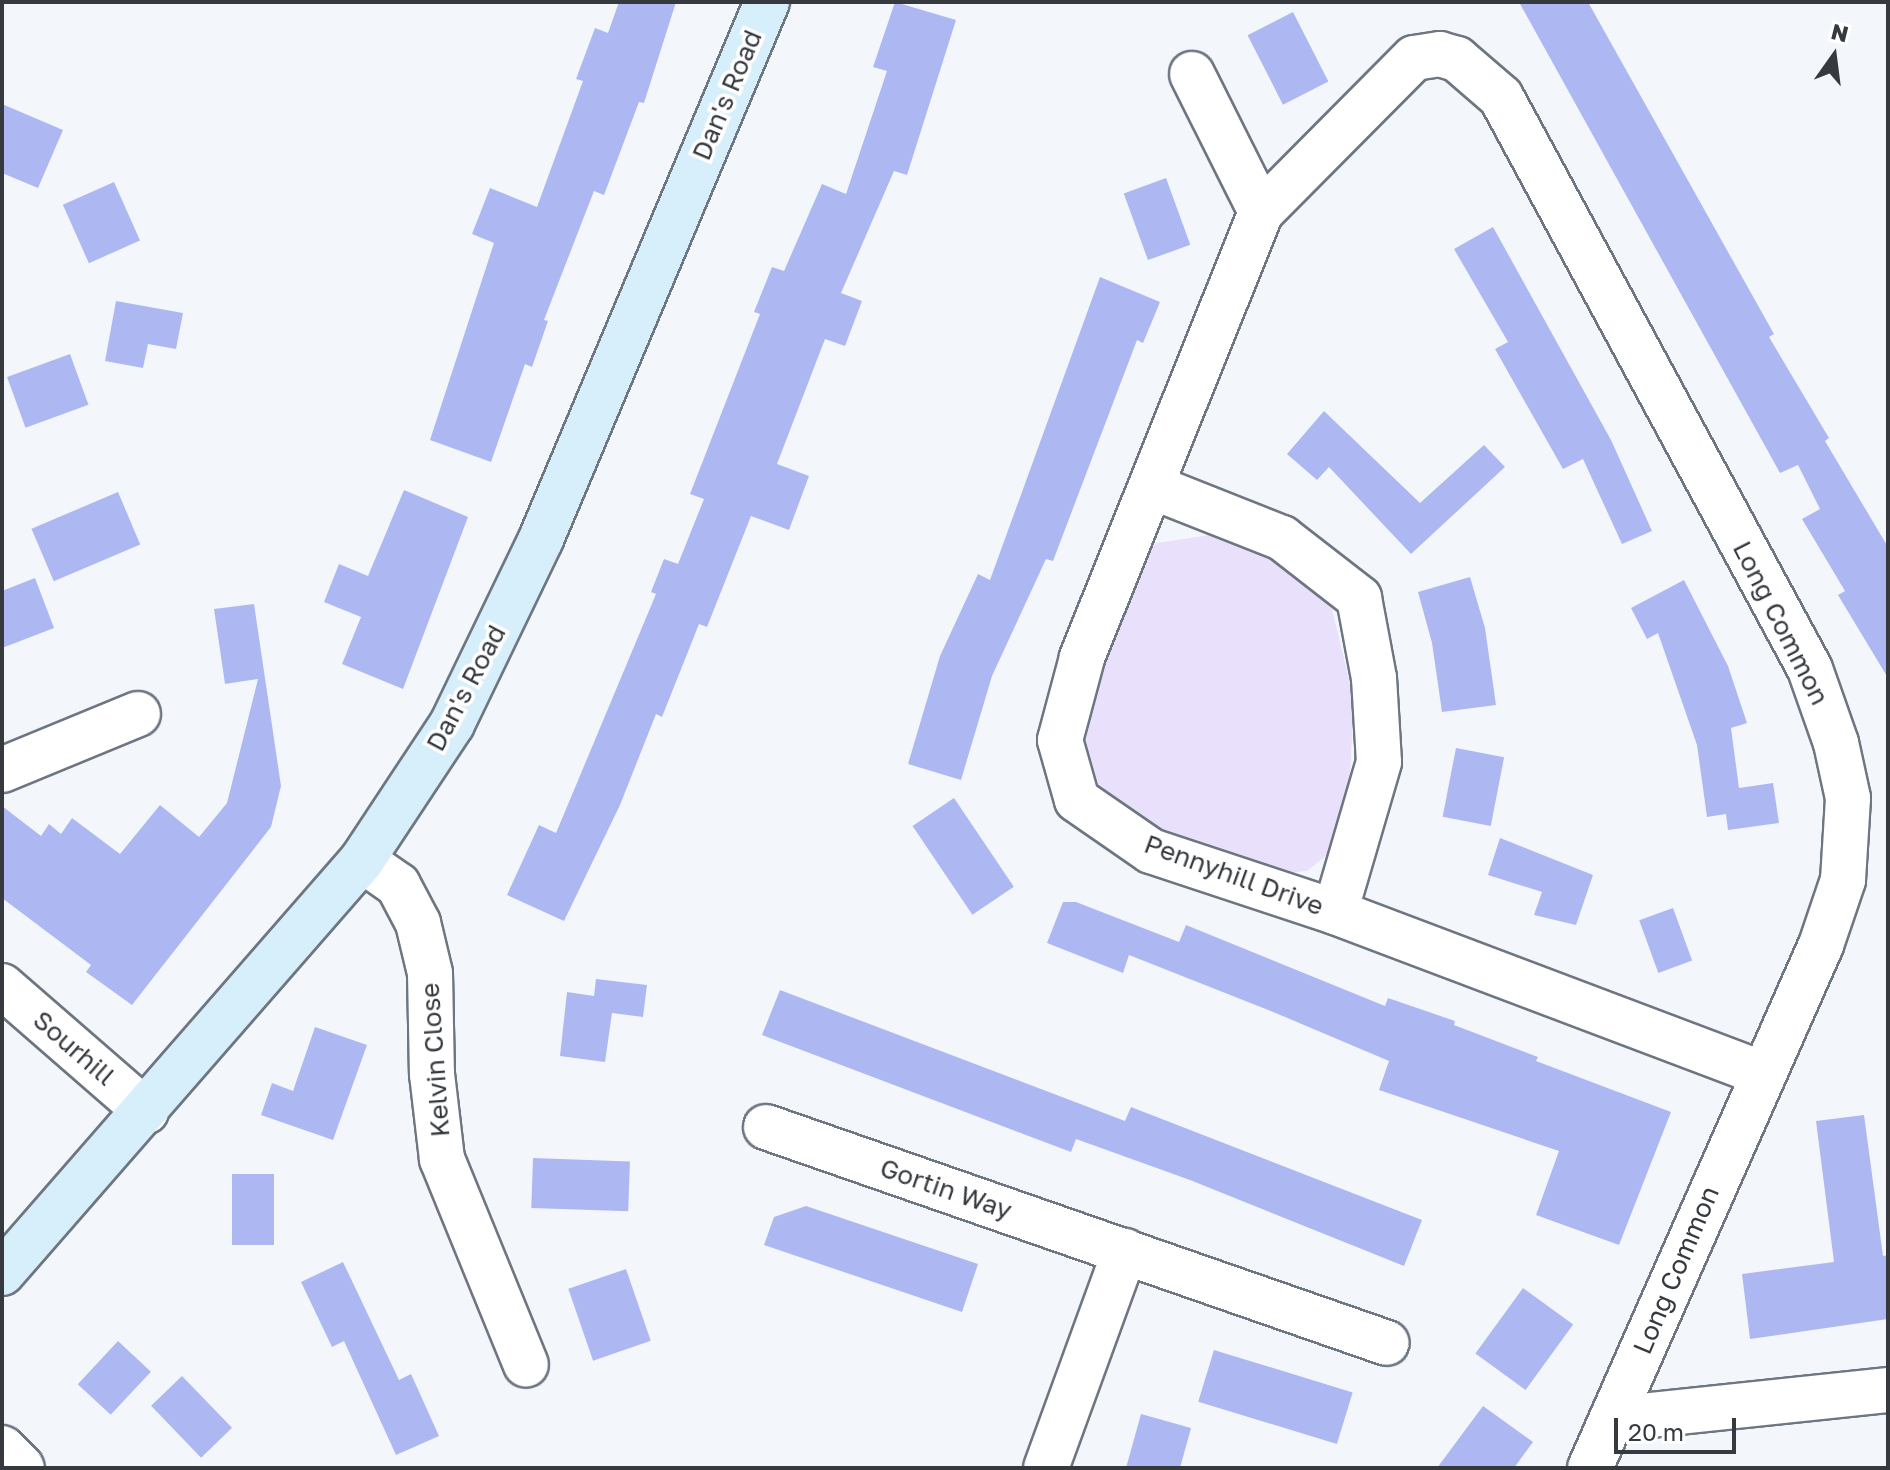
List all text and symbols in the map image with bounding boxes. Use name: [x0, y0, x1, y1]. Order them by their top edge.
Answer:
north arrow: [1794, 16, 1874, 96]
text: N: [1829, 17, 1851, 47]
street label: Dan's Road: [686, 25, 768, 165]
street label: Long Common: [1726, 536, 1836, 710]
street label: Dan's Road: [420, 620, 512, 756]
street label: Pennyhill Drive: [1140, 828, 1328, 922]
street label: Kelvin Close: [414, 982, 456, 1138]
street label: Sourhill: [27, 1004, 121, 1092]
street label: Gortin Way: [876, 1152, 1016, 1226]
street label: Long Common: [1627, 1181, 1725, 1359]
scale bar: [1618, 1402, 1740, 1452]
text: 20 m: [1628, 1417, 1684, 1446]

